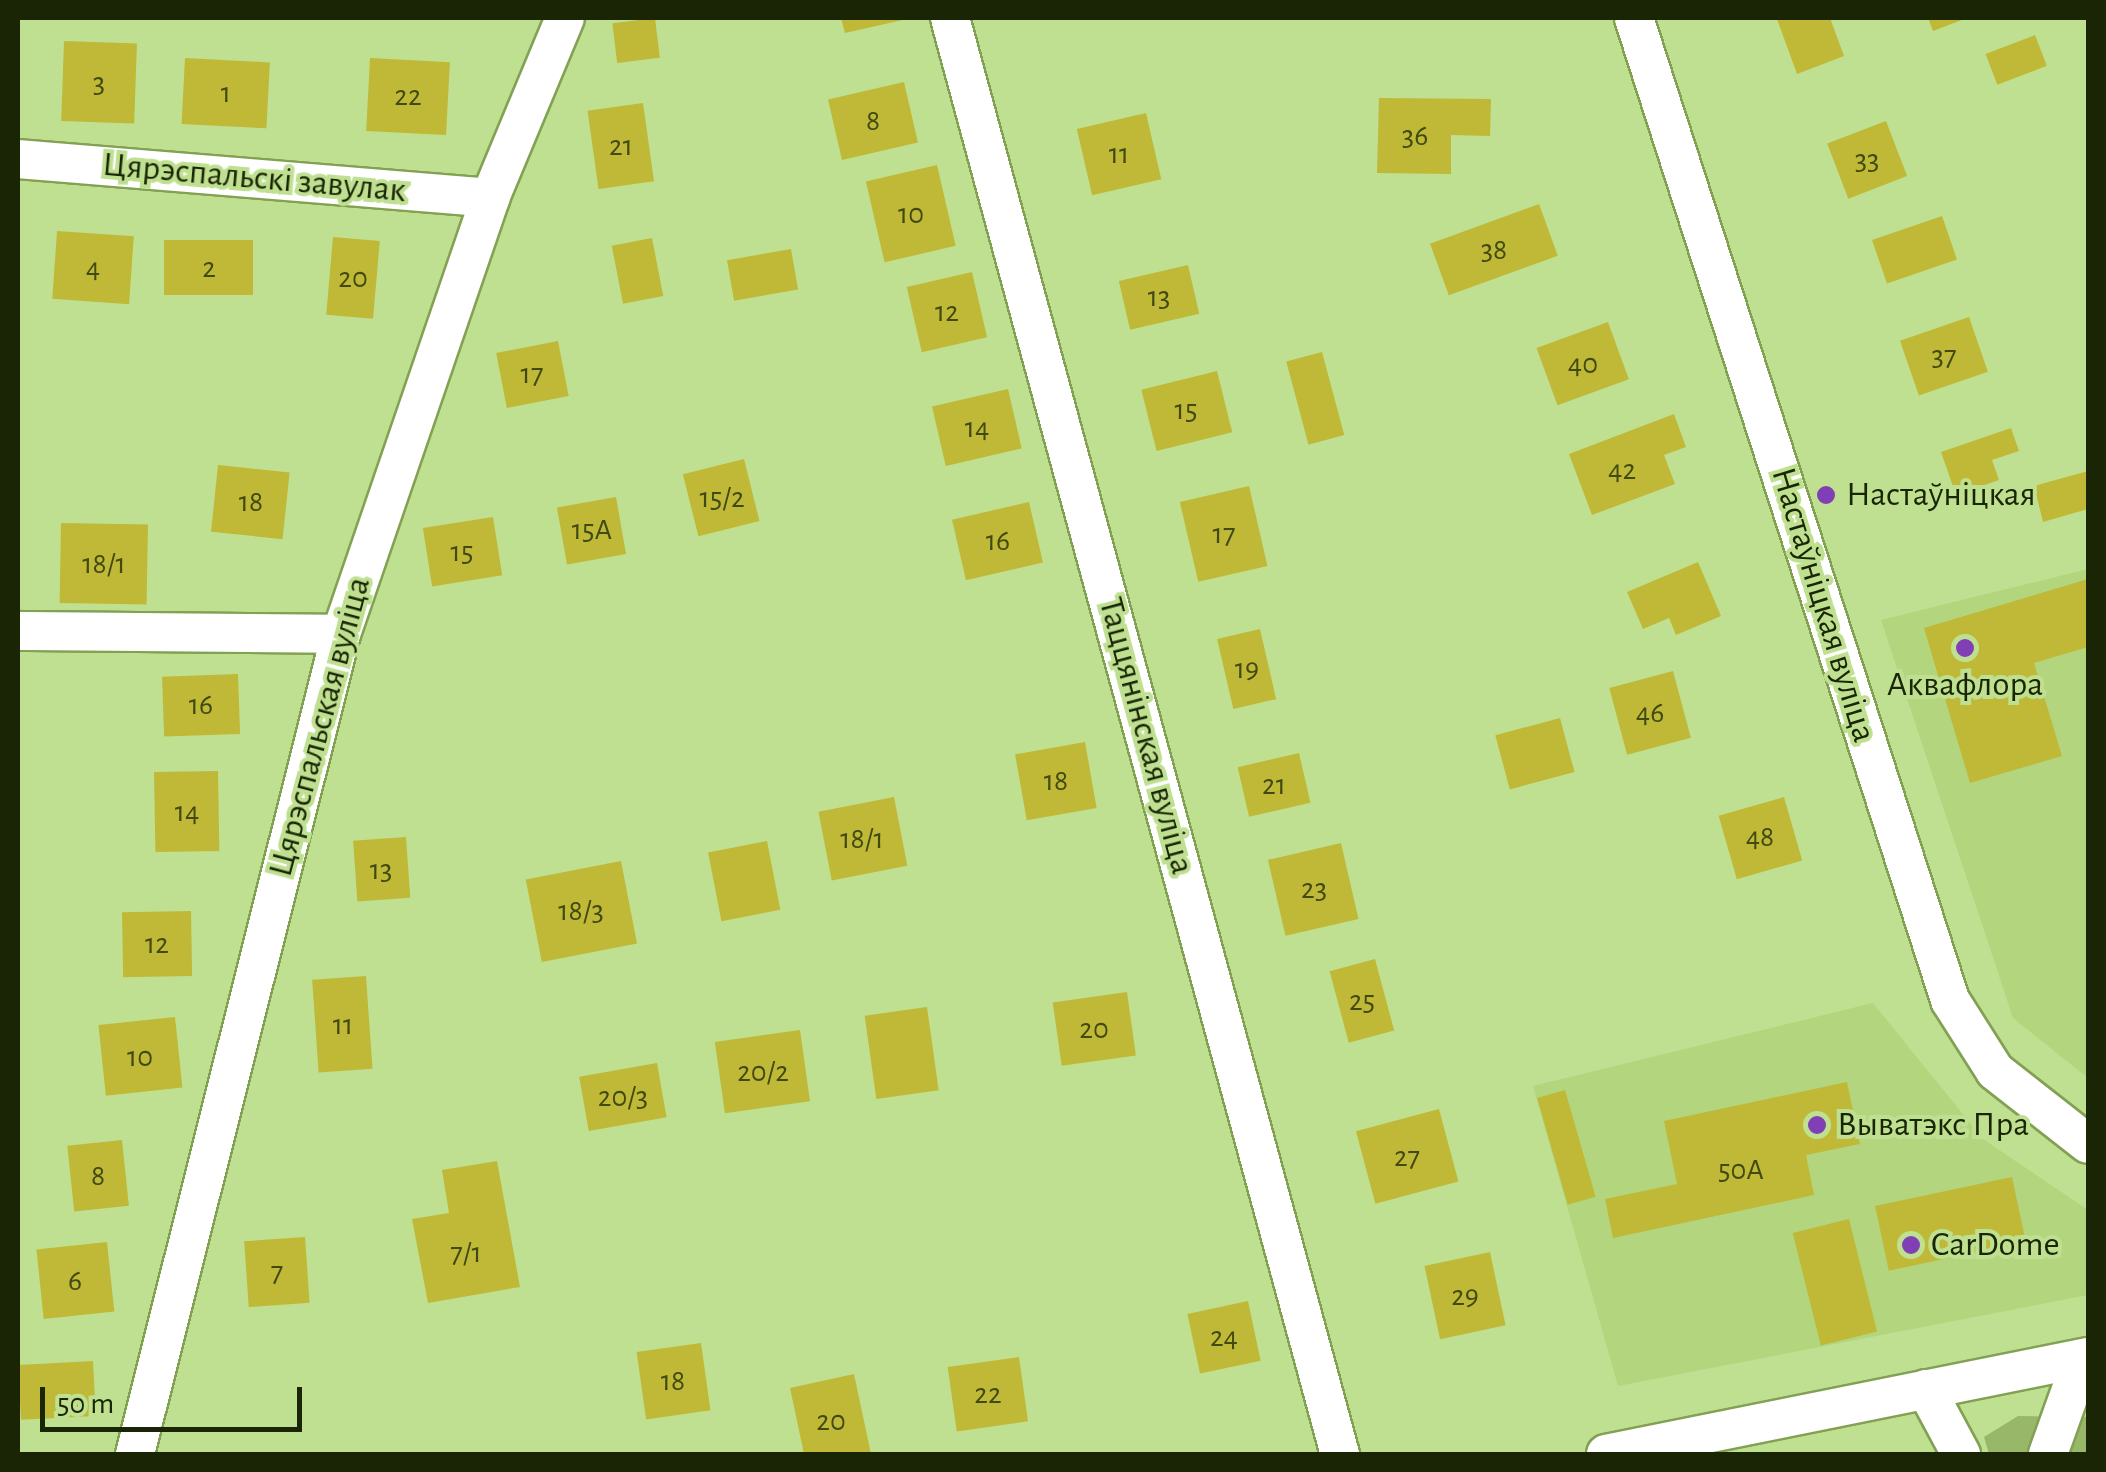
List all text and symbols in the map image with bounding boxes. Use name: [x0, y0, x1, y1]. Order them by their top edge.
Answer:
house number: 3: [93, 65, 105, 101]
house number: 1: [221, 75, 231, 111]
house number: 22: [394, 78, 422, 114]
house number: 8: [866, 103, 880, 139]
house number: 36: [1402, 118, 1428, 154]
house number: 21: [609, 128, 633, 164]
house number: 11: [1109, 136, 1129, 172]
house number: 33: [1855, 142, 1879, 178]
street label: Цярэспальскі завулак: [101, 144, 407, 212]
house number: 10: [898, 196, 924, 232]
house number: 38: [1481, 232, 1507, 268]
house number: 4: [86, 250, 100, 286]
house number: 2: [202, 250, 216, 286]
house number: 20: [338, 260, 368, 296]
house number: 13: [1148, 279, 1170, 315]
house number: 12: [935, 294, 959, 330]
house number: 37: [1932, 338, 1956, 374]
house number: 40: [1568, 346, 1598, 382]
house number: 17: [521, 356, 543, 392]
house number: 15: [1175, 392, 1197, 428]
house number: 14: [965, 410, 989, 446]
house number: 42: [1608, 452, 1636, 488]
street label: Настаўніцкая вуліца: [1761, 463, 1885, 747]
place label: Настаўніцкая: [1846, 474, 2036, 516]
house number: 15/2: [699, 480, 745, 516]
house number: 18: [239, 484, 263, 520]
marker: Настаўніцкая: [1815, 484, 1837, 506]
house number: 15А: [572, 512, 612, 548]
house number: 17: [1213, 516, 1235, 552]
house number: 16: [986, 523, 1010, 559]
house number: 15: [451, 534, 473, 570]
house number: 18/1: [82, 546, 126, 582]
street label: Цярэспальская вуліца: [260, 573, 380, 881]
street label: Таццянінская вуліца: [1089, 593, 1203, 879]
marker: Аквафлора: [1954, 637, 1976, 659]
house number: 19: [1235, 651, 1259, 687]
place label: Аквафлора: [1887, 664, 2043, 706]
house number: 16: [189, 687, 213, 723]
house number: 46: [1636, 695, 1664, 731]
house number: 18: [1044, 763, 1068, 799]
house number: 21: [1262, 767, 1286, 803]
house number: 14: [175, 794, 199, 830]
house number: 48: [1746, 819, 1774, 855]
house number: 18/1: [840, 821, 884, 857]
house number: 13: [370, 852, 392, 888]
house number: 23: [1301, 871, 1327, 907]
house number: 18/3: [558, 893, 604, 929]
house number: 12: [145, 926, 169, 962]
house number: 25: [1349, 983, 1375, 1019]
house number: 11: [333, 1007, 353, 1043]
house number: 20: [1079, 1011, 1109, 1047]
house number: 10: [127, 1039, 153, 1075]
house number: 20/2: [737, 1054, 789, 1090]
house number: 20/3: [598, 1079, 648, 1115]
place label: Выватэкс Пра: [1837, 1104, 2029, 1146]
marker: Выватэкс Пра: [1806, 1114, 1828, 1136]
house number: 27: [1394, 1139, 1420, 1175]
house number: 50А: [1718, 1152, 1764, 1188]
house number: 8: [91, 1158, 105, 1194]
place label: CarDome: [1931, 1224, 2060, 1266]
marker: CarDome: [1900, 1234, 1922, 1256]
house number: 7/1: [450, 1235, 482, 1271]
house number: 7: [271, 1254, 283, 1290]
house number: 6: [68, 1263, 82, 1299]
house number: 29: [1451, 1278, 1479, 1314]
house number: 24: [1210, 1319, 1238, 1355]
house number: 18: [661, 1363, 685, 1399]
scale bar: [45, 1367, 308, 1429]
house number: 22: [974, 1376, 1002, 1412]
text: 50 m: [57, 1389, 114, 1419]
house number: 20: [816, 1403, 846, 1439]

